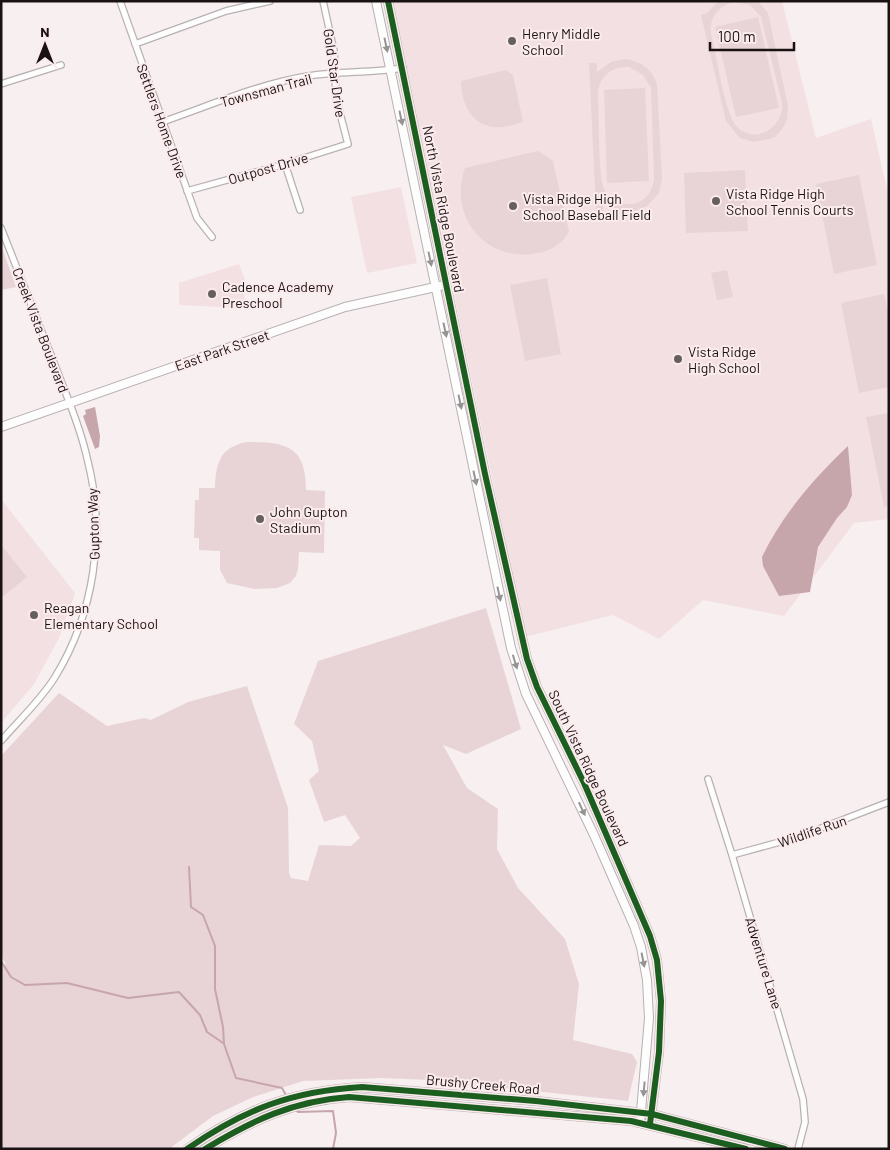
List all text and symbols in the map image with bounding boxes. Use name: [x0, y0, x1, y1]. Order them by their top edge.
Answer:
north arrow: [20, 20, 70, 70]
scale bar: [710, 20, 794, 52]
text: N: [40, 23, 50, 40]
place label: Henry Middle School: [522, 25, 600, 58]
text: 100 m: [718, 27, 756, 45]
street label: Gold Star Drive: [320, 28, 350, 118]
marker: Henry Middle School: [506, 35, 518, 47]
one-way arrow: [382, 38, 390, 54]
street label: Settlers Home Drive: [133, 61, 191, 181]
street label: Townsman Trail: [218, 70, 314, 110]
one-way arrow: [397, 110, 405, 126]
street label: North Vista Ridge Boulevard: [419, 124, 469, 294]
street label: Outpost Drive: [226, 148, 310, 188]
place label: Vista Ridge High School Tennis Courts: [726, 185, 854, 218]
place label: Vista Ridge High School Baseball Field: [523, 190, 651, 223]
marker: Vista Ridge High School Tennis Courts: [710, 195, 722, 207]
marker: Vista Ridge High School Baseball Field: [507, 200, 519, 212]
one-way arrow: [426, 251, 434, 266]
street label: Creek Vista Boulevard: [9, 265, 73, 395]
place label: Cadence Academy Preschool: [222, 278, 334, 311]
marker: Cadence Academy Preschool: [206, 288, 218, 300]
one-way arrow: [441, 322, 449, 337]
street label: East Park Street: [173, 326, 271, 374]
place label: Vista Ridge High School: [688, 343, 760, 376]
marker: Vista Ridge High School: [672, 353, 684, 365]
one-way arrow: [456, 394, 464, 410]
one-way arrow: [472, 471, 480, 487]
street label: Gupton Way: [83, 487, 103, 560]
place label: John Gupton Stadium: [270, 503, 347, 536]
marker: John Gupton Stadium: [254, 513, 266, 525]
one-way arrow: [495, 586, 503, 601]
place label: Reagan Elementary School: [44, 599, 158, 632]
marker: Reagan Elementary School: [28, 609, 40, 621]
one-way arrow: [511, 654, 519, 669]
street label: South Vista Ridge Boulevard: [545, 687, 633, 849]
one-way arrow: [578, 802, 586, 817]
street label: Wildlife Run: [775, 811, 849, 851]
street label: Adventure Lane: [742, 915, 786, 1011]
one-way arrow: [640, 952, 648, 968]
street label: Brushy Creek Road: [425, 1071, 541, 1097]
one-way arrow: [640, 1082, 648, 1098]

